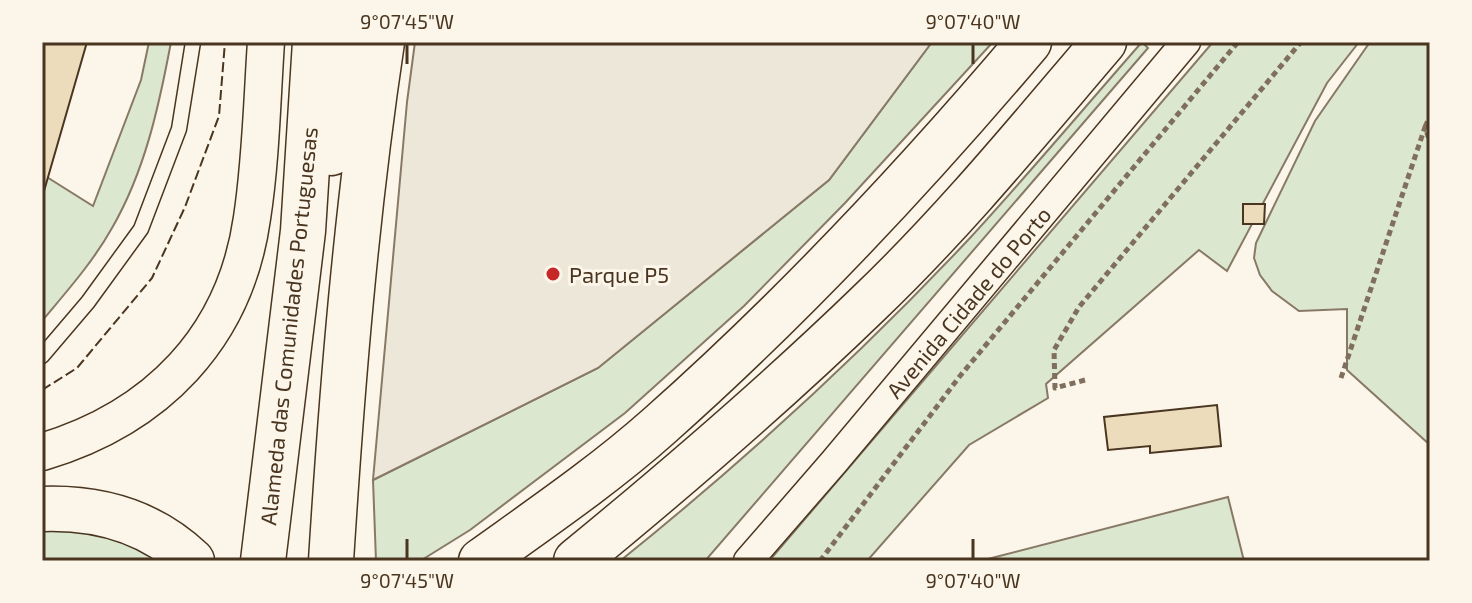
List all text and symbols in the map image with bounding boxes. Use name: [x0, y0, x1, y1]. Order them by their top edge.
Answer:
text: 9°07'45"W: [360, 9, 454, 33]
text: 9°07'40"W: [925, 9, 1021, 33]
street label: Alameda das Comunidades Portuguesas: [254, 126, 322, 526]
street label: Avenida Cidade do Porto: [880, 201, 1056, 403]
place label: Parque P5: [569, 261, 669, 287]
marker: Parque P5: [544, 265, 562, 283]
text: 9°07'45"W: [360, 568, 454, 592]
text: 9°07'40"W: [925, 568, 1021, 592]

